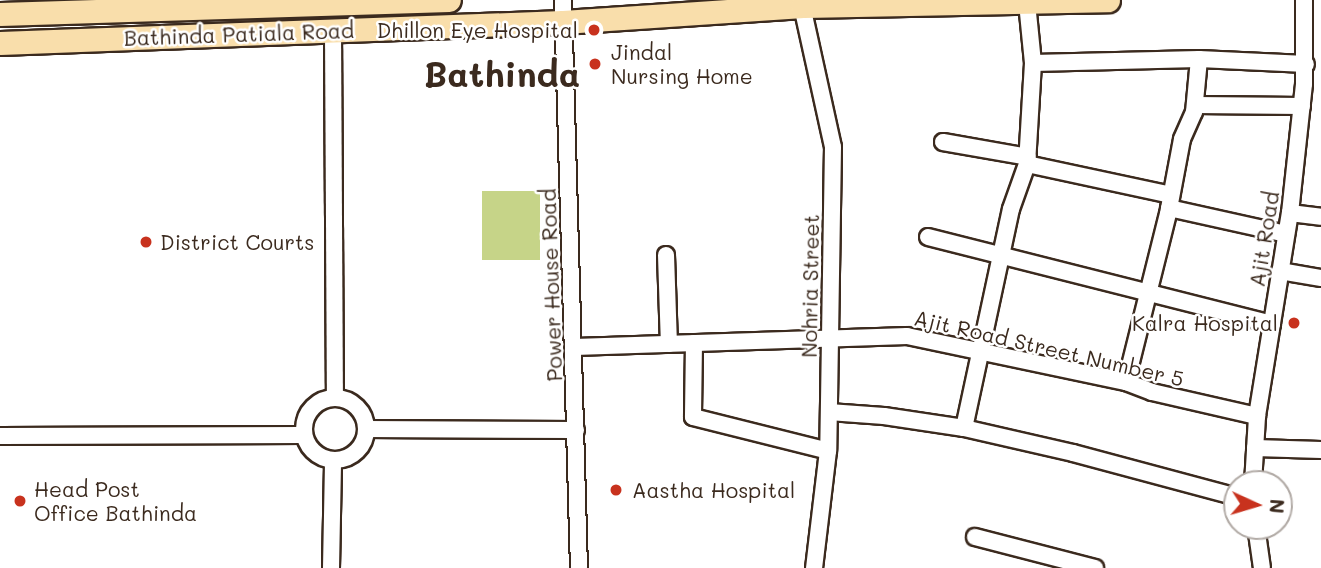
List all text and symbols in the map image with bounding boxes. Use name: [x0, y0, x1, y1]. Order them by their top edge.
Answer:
street label: Bathinda Patiala Road: [123, 17, 355, 51]
place label: Dhillon Eye Hospital: [377, 17, 578, 43]
marker: Dhillon Eye Hospital: [584, 20, 604, 40]
place label: Jindal Nursing Home: [611, 39, 753, 89]
district label: Bathinda: [424, 52, 580, 94]
marker: Jindal Nursing Home: [585, 54, 605, 74]
street label: Power House Road: [535, 188, 567, 382]
street label: Ajit Road: [1244, 189, 1284, 289]
street label: Nohria Street: [796, 214, 824, 358]
place label: District Courts: [160, 229, 314, 255]
marker: District Courts: [138, 234, 154, 250]
street label: Ajit Road Street Number 5: [912, 305, 1186, 391]
place label: Kalra Hospital: [1132, 310, 1278, 336]
marker: Kalra Hospital: [1284, 313, 1304, 333]
north arrow: [1223, 470, 1293, 540]
place label: Head Post Office Bathinda: [34, 476, 197, 526]
place label: Aastha Hospital: [632, 477, 795, 503]
marker: Aastha Hospital: [606, 480, 626, 500]
marker: Head Post Office Bathinda: [12, 493, 28, 509]
text: N: [1264, 498, 1290, 514]

